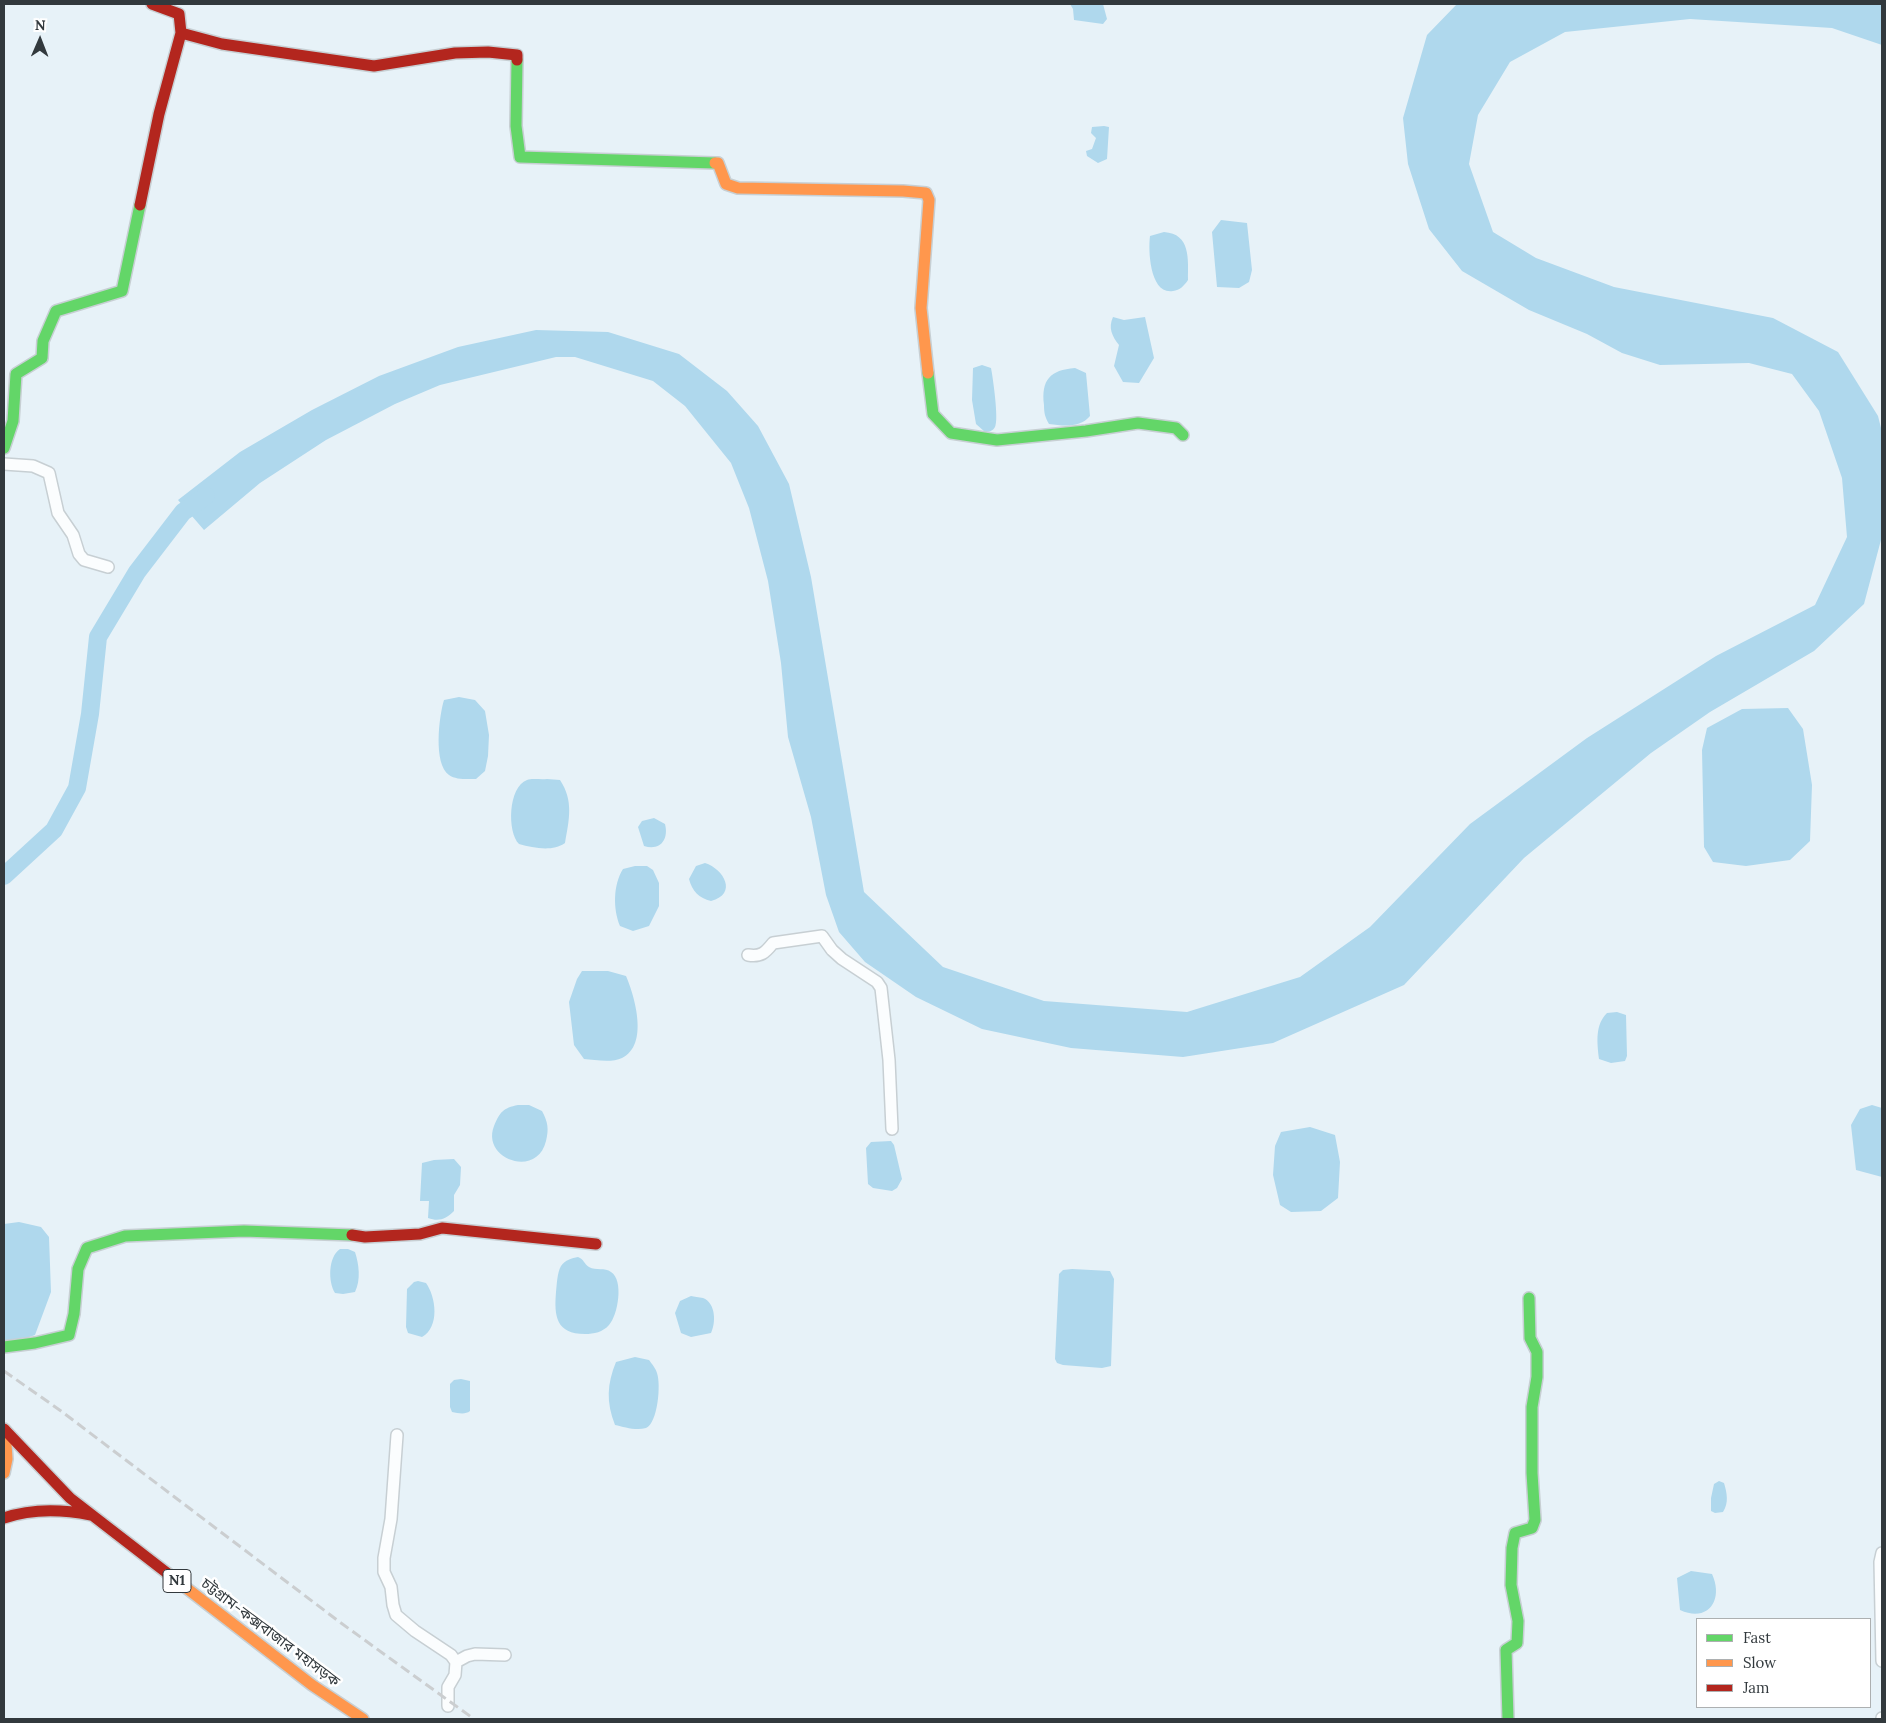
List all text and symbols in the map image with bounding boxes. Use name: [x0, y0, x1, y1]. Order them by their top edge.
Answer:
north arrow: [15, 15, 65, 65]
text: N: [35, 16, 46, 34]
road number: N1: [163, 1570, 191, 1592]
street label: চট্টগ্রাম-কক্সবাজার মহাসড়ক: [197, 1575, 343, 1691]
legend: [1696, 1618, 1871, 1708]
text: Fast: [1743, 1628, 1771, 1647]
text: Slow: [1743, 1653, 1776, 1672]
text: Jam: [1743, 1678, 1770, 1697]

